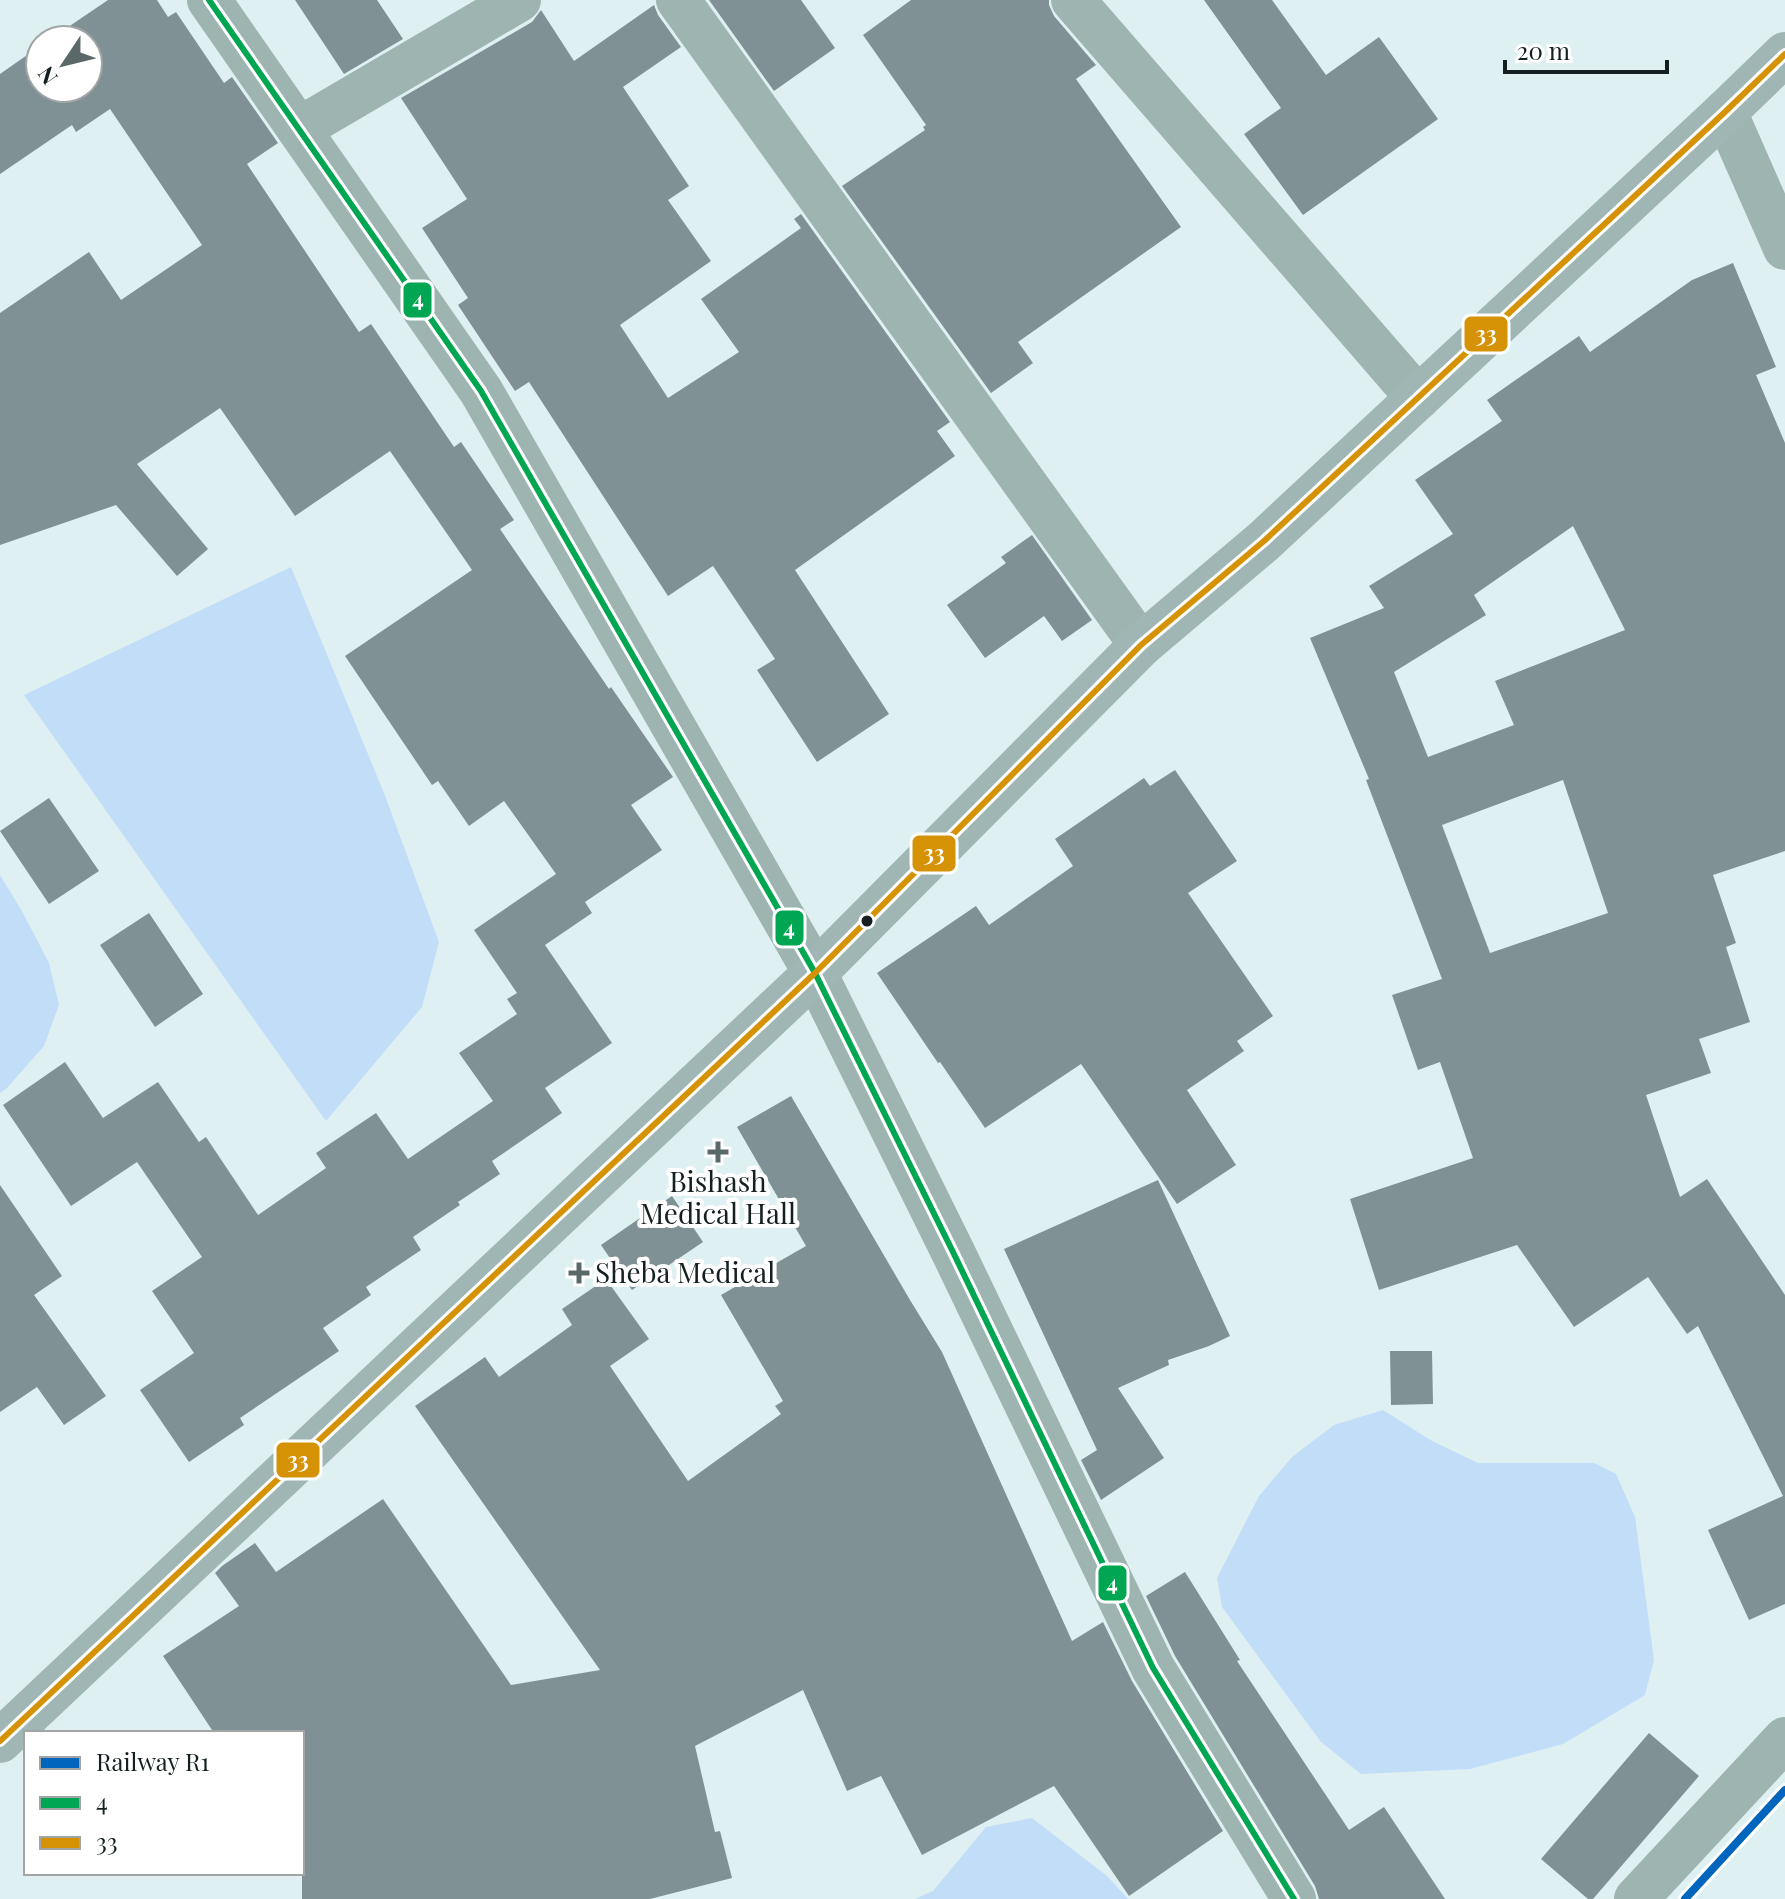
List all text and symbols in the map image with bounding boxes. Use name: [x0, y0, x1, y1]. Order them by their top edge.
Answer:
north arrow: [24, 24, 104, 104]
scale bar: [1505, 24, 1667, 74]
text: 20 m: [1517, 34, 1570, 66]
text: N: [30, 61, 64, 91]
line badge: 4: [402, 281, 433, 319]
text: 4: [412, 283, 424, 313]
line badge: 33: [1463, 315, 1509, 353]
text: 33: [1475, 318, 1497, 348]
line badge: 33: [911, 834, 957, 873]
text: 33: [923, 837, 945, 867]
line badge: 4: [774, 909, 805, 947]
text: 4: [783, 912, 795, 942]
unlabelled marker: [859, 913, 875, 929]
marker: Bishash Medical Hall: [709, 1143, 727, 1161]
place label: Bishash Medical Hall: [640, 1162, 796, 1231]
place label: Sheba Medical: [595, 1253, 775, 1290]
marker: Sheba Medical: [570, 1264, 588, 1282]
line badge: 33: [275, 1441, 321, 1479]
text: 33: [287, 1444, 309, 1474]
line badge: 4: [1097, 1564, 1128, 1602]
text: 4: [1106, 1567, 1118, 1597]
legend: [24, 1731, 304, 1875]
text: Railway R1: [96, 1745, 210, 1777]
text: 4: [96, 1785, 108, 1817]
text: 33: [96, 1825, 118, 1857]

